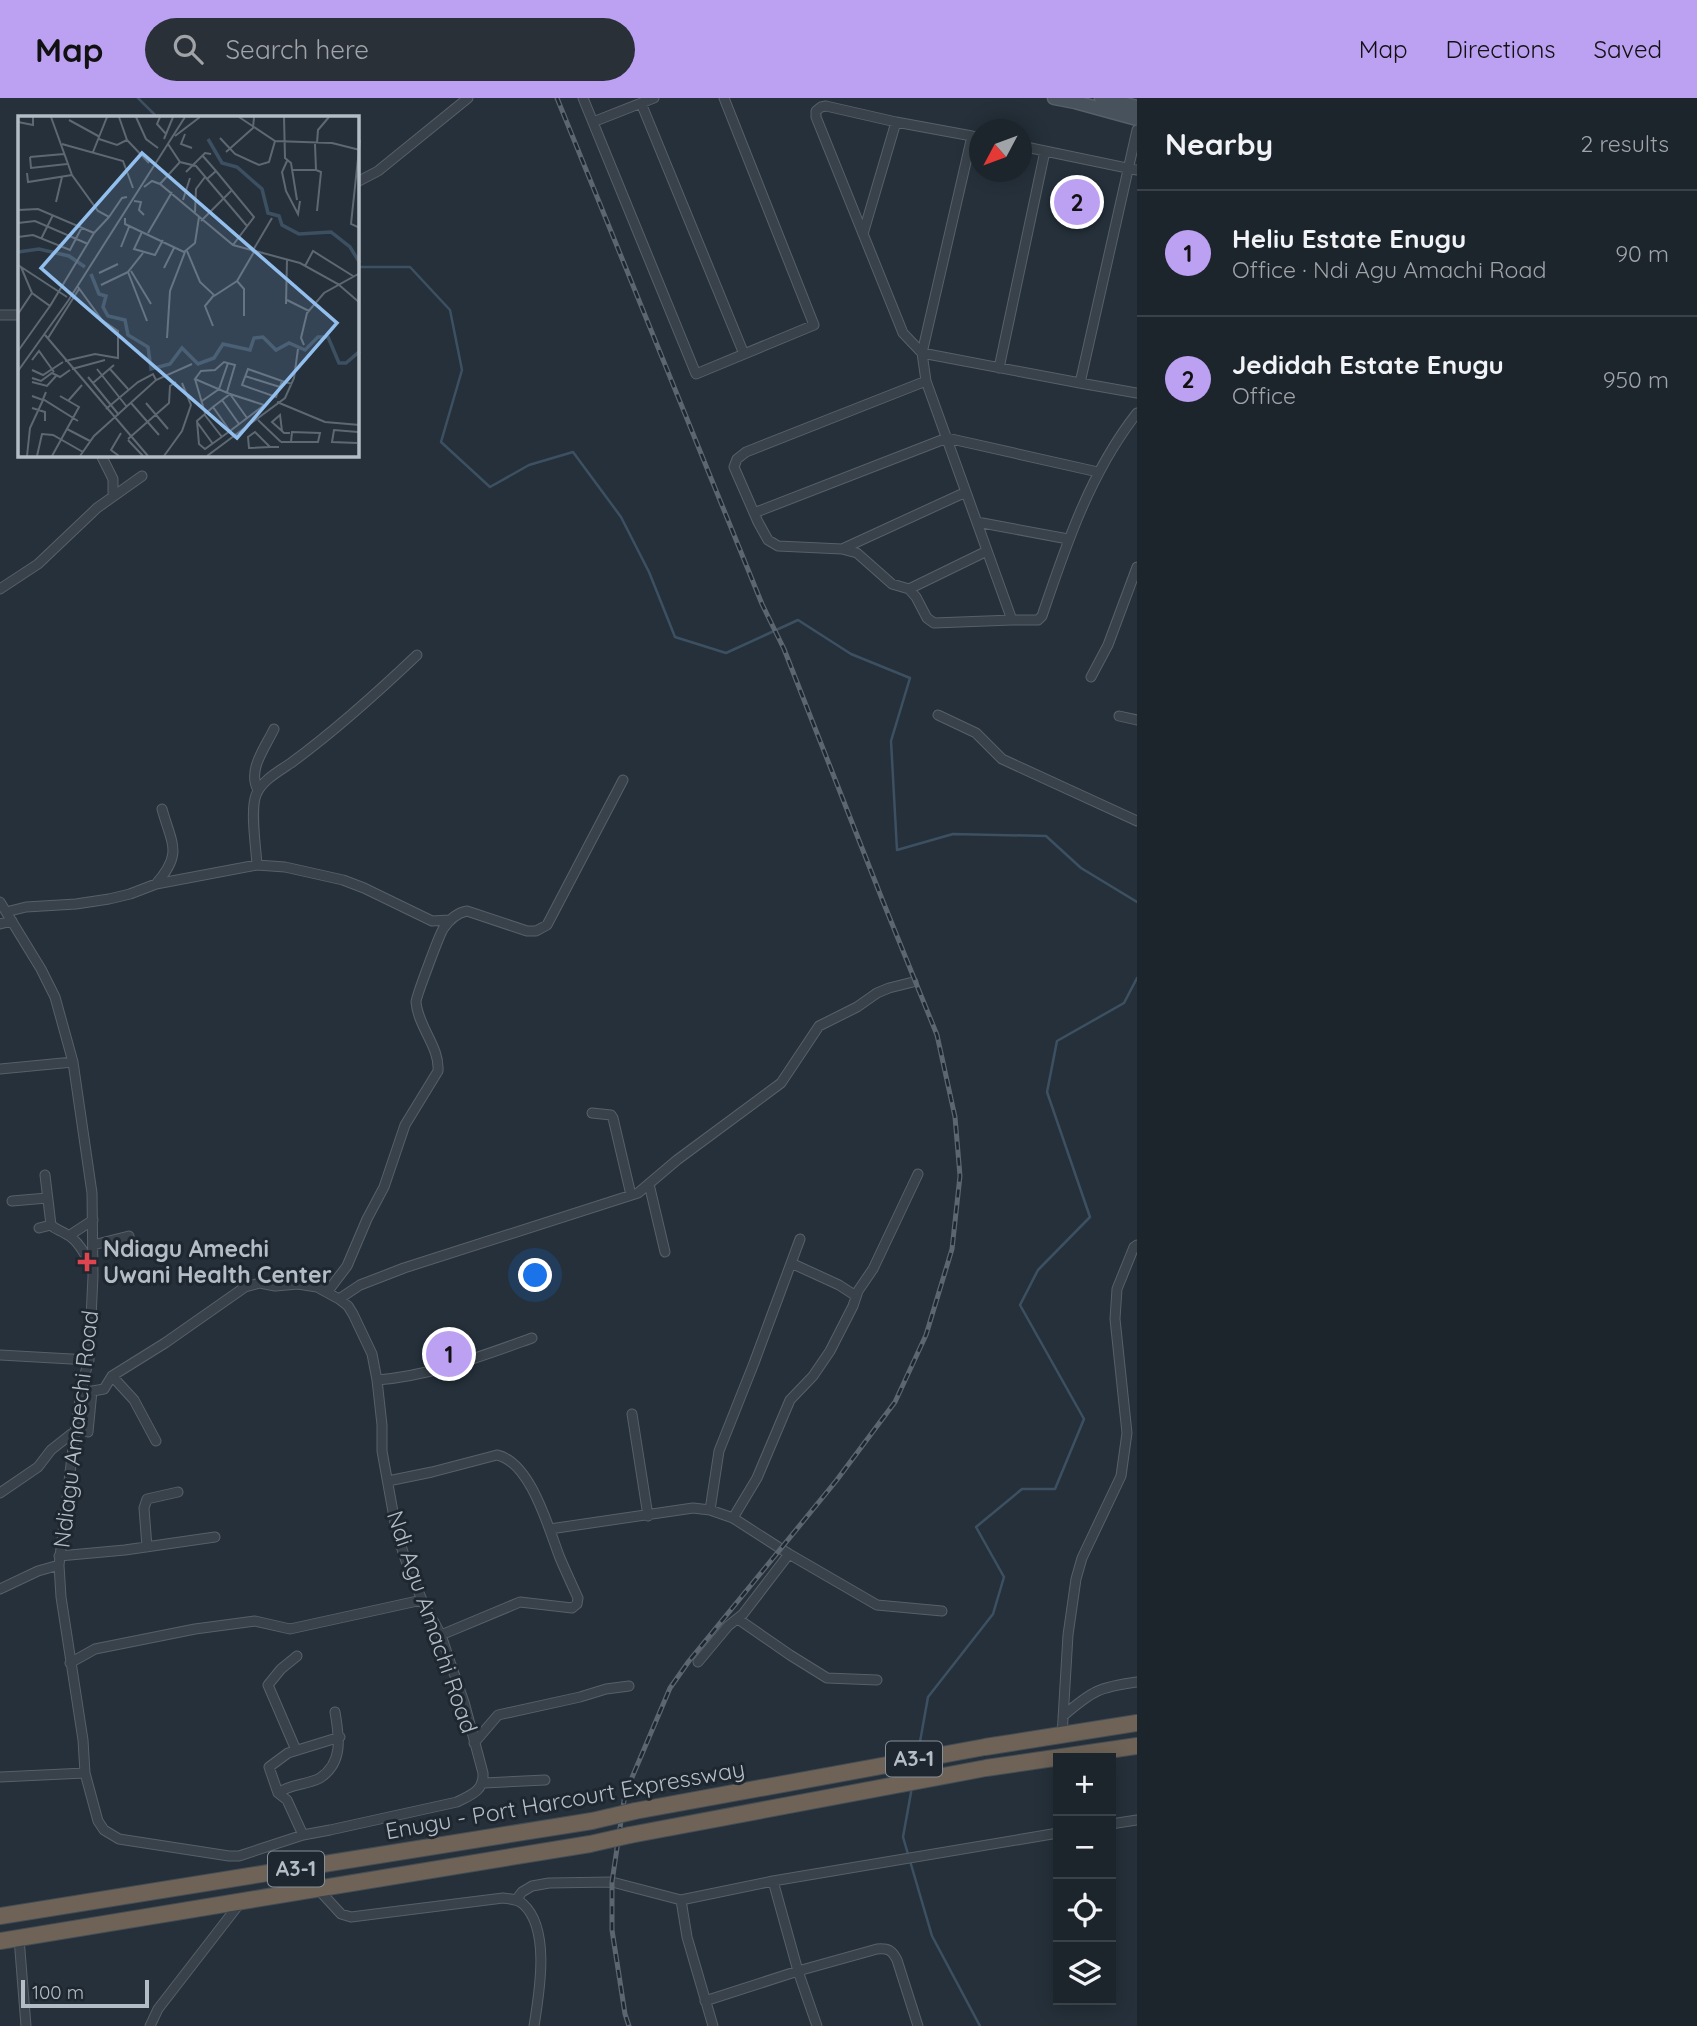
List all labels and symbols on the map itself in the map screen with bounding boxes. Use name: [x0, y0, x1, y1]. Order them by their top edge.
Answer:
inset map: [18, 116, 359, 457]
north arrow: [969, 119, 1032, 182]
pin: 2: [1054, 176, 1100, 228]
place label: Ndiagu Amechi Uwani Health Center: [103, 1234, 332, 1289]
marker: Ndiagu Amechi Uwani Health Center: [77, 1252, 97, 1272]
your location: [518, 1258, 552, 1292]
street label: Ndiagu Amaechi Road: [47, 1309, 104, 1549]
pin: 1: [426, 1328, 472, 1380]
street label: Ndi Agu Amachi Road: [381, 1507, 484, 1737]
road number: A3-1: [886, 1742, 942, 1776]
street label: Enugu - Port Harcourt Expressway: [383, 1754, 747, 1845]
road number: A3-1: [268, 1852, 324, 1886]
scale bar: [21, 1977, 149, 2009]

